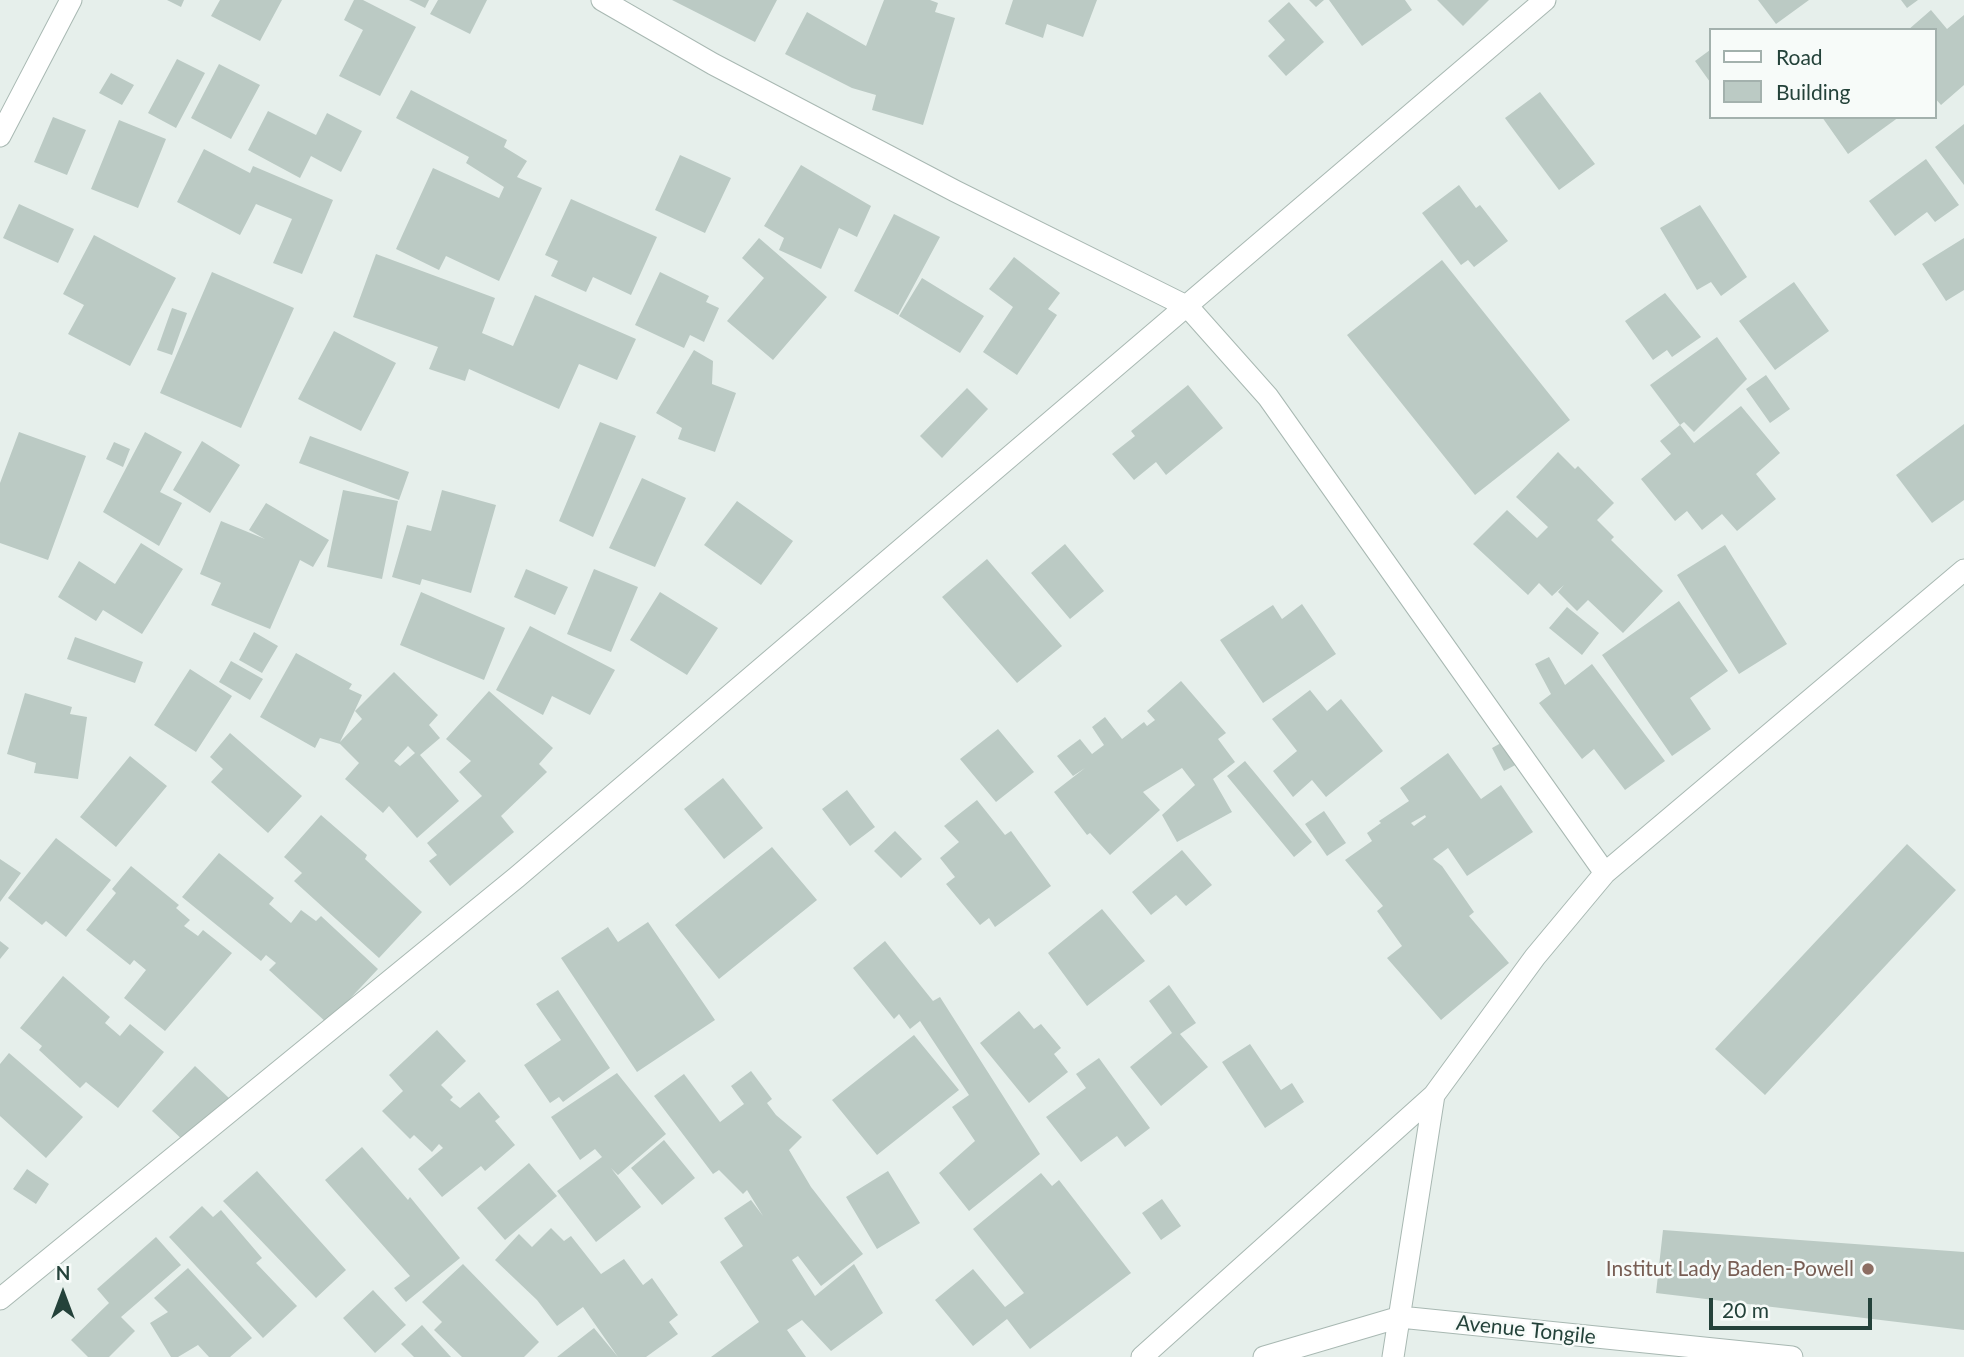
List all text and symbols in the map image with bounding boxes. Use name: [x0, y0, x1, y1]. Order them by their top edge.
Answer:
legend: [1708, 28, 1936, 119]
text: Road: [1776, 44, 1823, 69]
text: Building: [1776, 79, 1851, 104]
place label: Institut Lady Baden-Powell: [1606, 1256, 1854, 1282]
north arrow: [28, 1259, 98, 1329]
text: N: [56, 1261, 70, 1284]
marker: Institut Lady Baden-Powell: [1860, 1261, 1876, 1277]
scale bar: [1712, 1284, 1875, 1328]
text: 20 m: [1722, 1297, 1769, 1322]
street label: Avenue Tongile: [1455, 1310, 1597, 1350]

